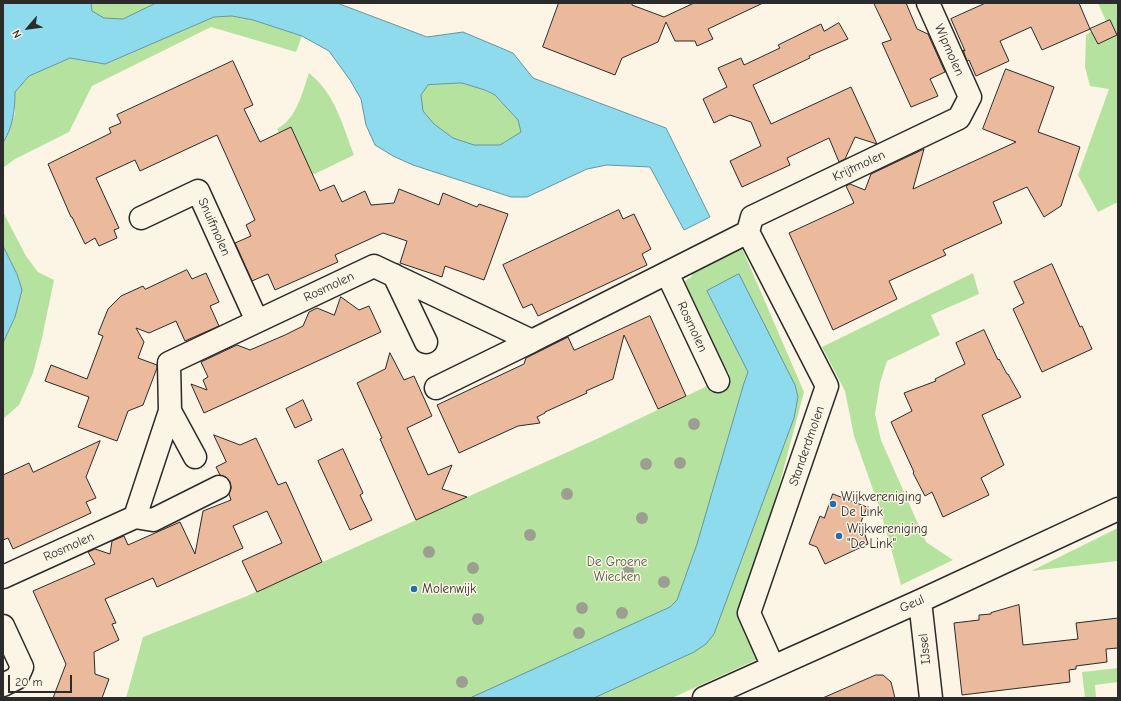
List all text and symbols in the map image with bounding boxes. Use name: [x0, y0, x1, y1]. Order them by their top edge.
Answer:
north arrow: [8, 8, 48, 48]
street label: Wipmolen: [931, 22, 967, 78]
text: N: [10, 28, 24, 40]
street label: Krijtmolen: [830, 147, 888, 185]
street label: Snuifmolen: [194, 196, 234, 258]
street label: Rosmolen: [301, 269, 357, 305]
street label: Rosmolen: [674, 299, 710, 355]
street label: Standerdmolen: [786, 404, 828, 488]
place label: Wijkvereniging De Link: [841, 489, 922, 520]
marker: Wijkvereniging De Link: [828, 499, 838, 509]
place label: Wijkvereniging "De Link": [847, 521, 928, 552]
street label: Rosmolen: [41, 529, 97, 565]
marker: Wijkvereniging "De Link": [834, 531, 844, 541]
park label: De Groene Wiecken: [587, 554, 647, 585]
place label: Molenwijk: [422, 581, 476, 597]
marker: Molenwijk: [409, 584, 419, 594]
street label: Geul: [897, 592, 927, 616]
street label: IJssel: [916, 633, 934, 665]
scale bar: [10, 667, 74, 693]
text: 20 m: [15, 675, 43, 689]

